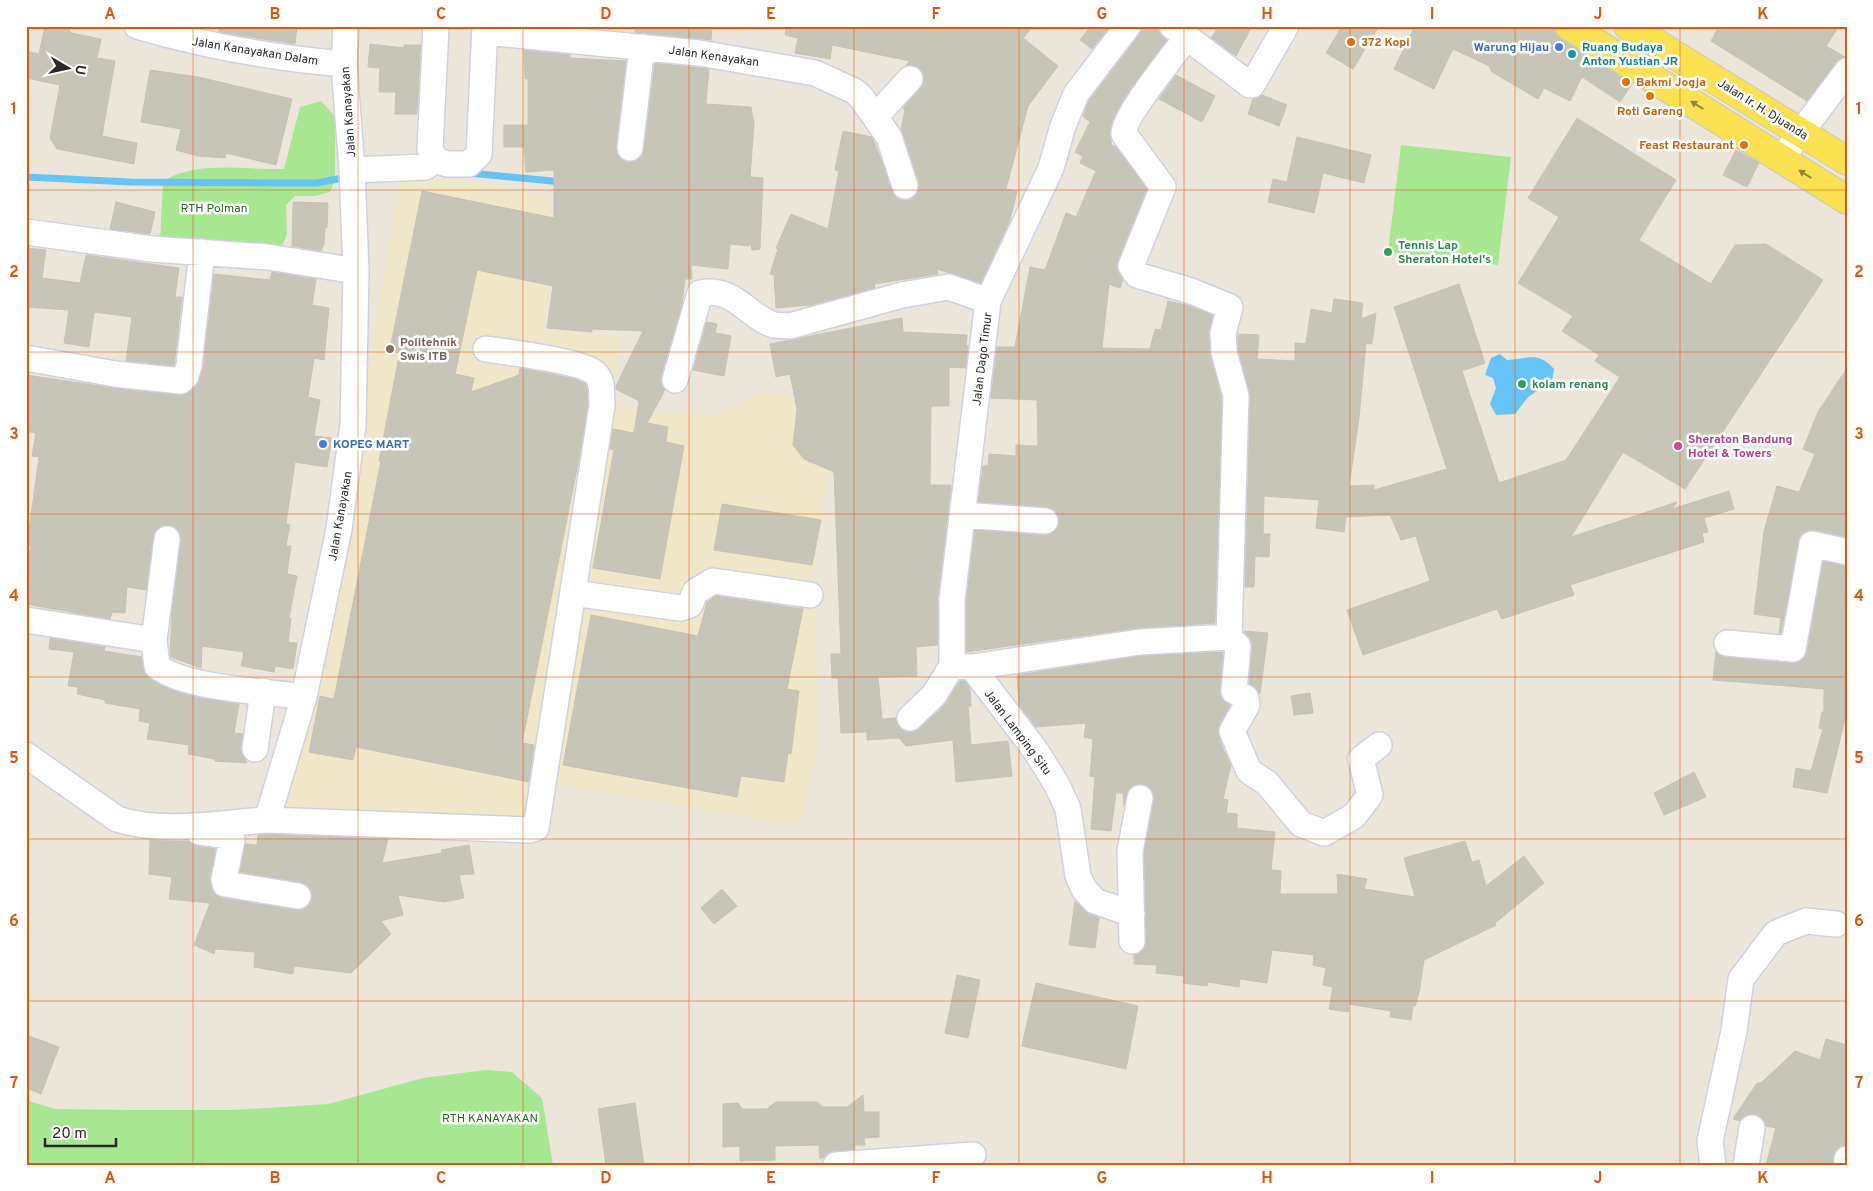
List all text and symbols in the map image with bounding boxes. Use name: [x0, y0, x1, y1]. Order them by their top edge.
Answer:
text: A: [104, 5, 116, 25]
text: B: [269, 5, 281, 25]
text: C: [436, 5, 446, 25]
text: D: [600, 5, 612, 25]
text: E: [766, 5, 776, 25]
text: F: [931, 5, 941, 25]
text: G: [1097, 5, 1107, 25]
text: H: [1261, 5, 1273, 25]
text: I: [1430, 5, 1434, 25]
text: J: [1594, 5, 1602, 25]
text: K: [1757, 5, 1769, 25]
street label: Jalan Kanayakan Dalam: [190, 34, 319, 70]
place label: 372 Kopi: [1361, 35, 1410, 51]
marker: 372 Kopi: [1345, 36, 1357, 48]
place label: Warung Hijau: [1474, 40, 1549, 56]
place label: Ruang Budaya Anton Yustian JR: [1582, 40, 1678, 70]
marker: Warung Hijau: [1553, 41, 1565, 53]
north arrow: [42, 42, 92, 92]
street label: Jalan Kenayakan: [668, 43, 760, 71]
marker: Ruang Budaya Anton Yustian JR: [1566, 48, 1578, 60]
text: U: [70, 64, 89, 76]
street label: Jalan Kanayakan: [338, 66, 360, 158]
place label: Bakmi Jogja: [1636, 75, 1706, 91]
marker: Bakmi Jogja: [1620, 76, 1632, 88]
street label: Jalan Ir. H. Djuanda: [1714, 76, 1811, 144]
marker: Roti Gareng: [1644, 90, 1656, 102]
text: 1: [11, 100, 17, 120]
text: 1: [1856, 100, 1862, 120]
one-way arrow: [1690, 101, 1703, 110]
place label: Roti Gareng: [1617, 104, 1683, 120]
place label: Feast Restaurant: [1639, 138, 1734, 154]
marker: Feast Restaurant: [1738, 139, 1750, 151]
one-way arrow: [1799, 169, 1812, 179]
park label: RTH Polman: [181, 201, 247, 217]
place label: Tennis Lap Sheraton Hotel's: [1398, 238, 1491, 268]
marker: Tennis Lap Sheraton Hotel's: [1382, 246, 1394, 258]
text: 2: [9, 263, 19, 283]
text: 2: [1854, 263, 1864, 283]
street label: Jalan Dago Timur: [969, 311, 997, 407]
place label: Politehnik Swis ITB: [400, 335, 457, 365]
marker: Politehnik Swis ITB: [384, 343, 396, 355]
place label: kolam renang: [1532, 377, 1608, 393]
marker: kolam renang: [1516, 378, 1528, 390]
text: 3: [9, 425, 19, 445]
text: 3: [1854, 425, 1864, 445]
place label: Sheraton Bandung Hotel & Towers: [1688, 432, 1792, 462]
place label: KOPEG MART: [333, 437, 409, 453]
marker: KOPEG MART: [317, 438, 329, 450]
marker: Sheraton Bandung Hotel & Towers: [1672, 440, 1684, 452]
street label: Jalan Kanayakan: [325, 470, 357, 562]
text: 4: [9, 587, 19, 607]
text: 4: [1854, 587, 1864, 607]
street label: Jalan Lamping Situ: [980, 687, 1055, 779]
text: 5: [9, 749, 19, 769]
text: 5: [1854, 749, 1864, 769]
text: 6: [9, 912, 19, 932]
text: 6: [1854, 912, 1864, 932]
text: 7: [10, 1074, 18, 1094]
text: 7: [1855, 1074, 1863, 1094]
park label: RTH KANAYAKAN: [442, 1111, 538, 1127]
scale bar: [45, 1116, 116, 1148]
text: 20 m: [52, 1125, 87, 1144]
text: A: [104, 1169, 116, 1189]
text: B: [269, 1169, 281, 1189]
text: C: [436, 1169, 446, 1189]
text: D: [600, 1169, 612, 1189]
text: E: [766, 1169, 776, 1189]
text: F: [931, 1169, 941, 1189]
text: G: [1097, 1169, 1107, 1189]
text: H: [1261, 1169, 1273, 1189]
text: I: [1430, 1169, 1434, 1189]
text: J: [1594, 1169, 1602, 1189]
text: K: [1757, 1169, 1769, 1189]

